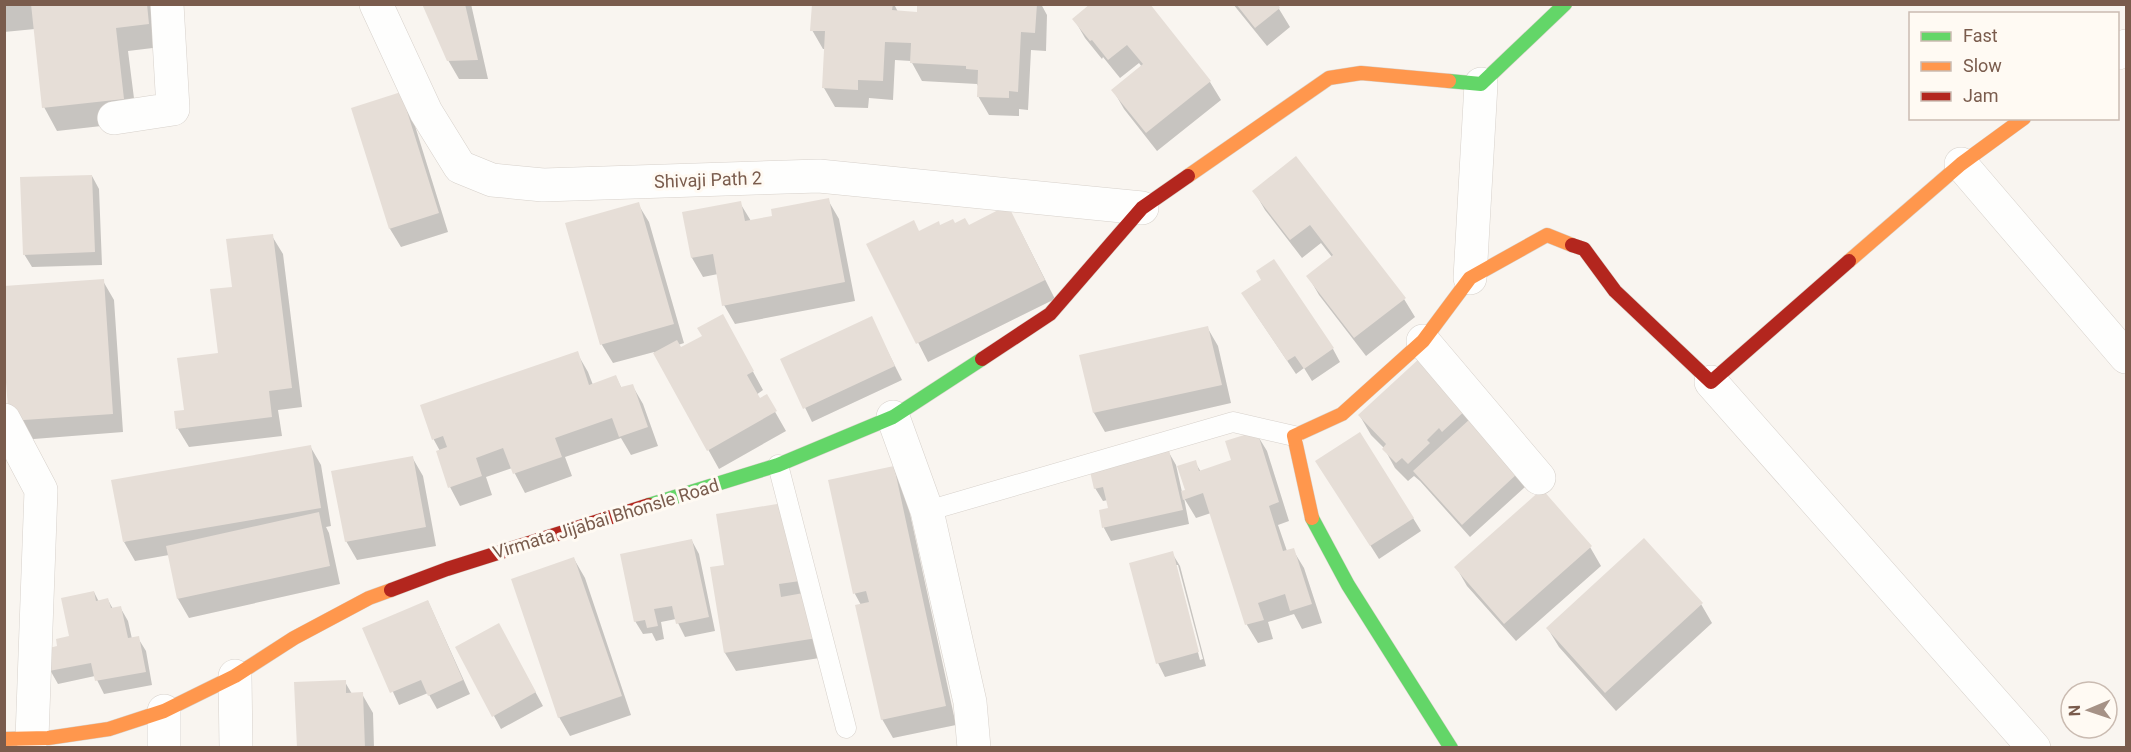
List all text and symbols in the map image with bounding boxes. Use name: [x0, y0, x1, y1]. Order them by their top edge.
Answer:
legend: [1909, 12, 2119, 120]
text: Fast: [1963, 25, 1998, 46]
text: Slow: [1963, 55, 2002, 76]
text: Jam: [1963, 85, 1999, 106]
street label: Shivaji Path 2: [654, 167, 762, 192]
street label: Virmata Jijabai Bhonsle Road: [490, 474, 721, 563]
north arrow: [2059, 680, 2119, 740]
text: N: [2065, 705, 2084, 716]

